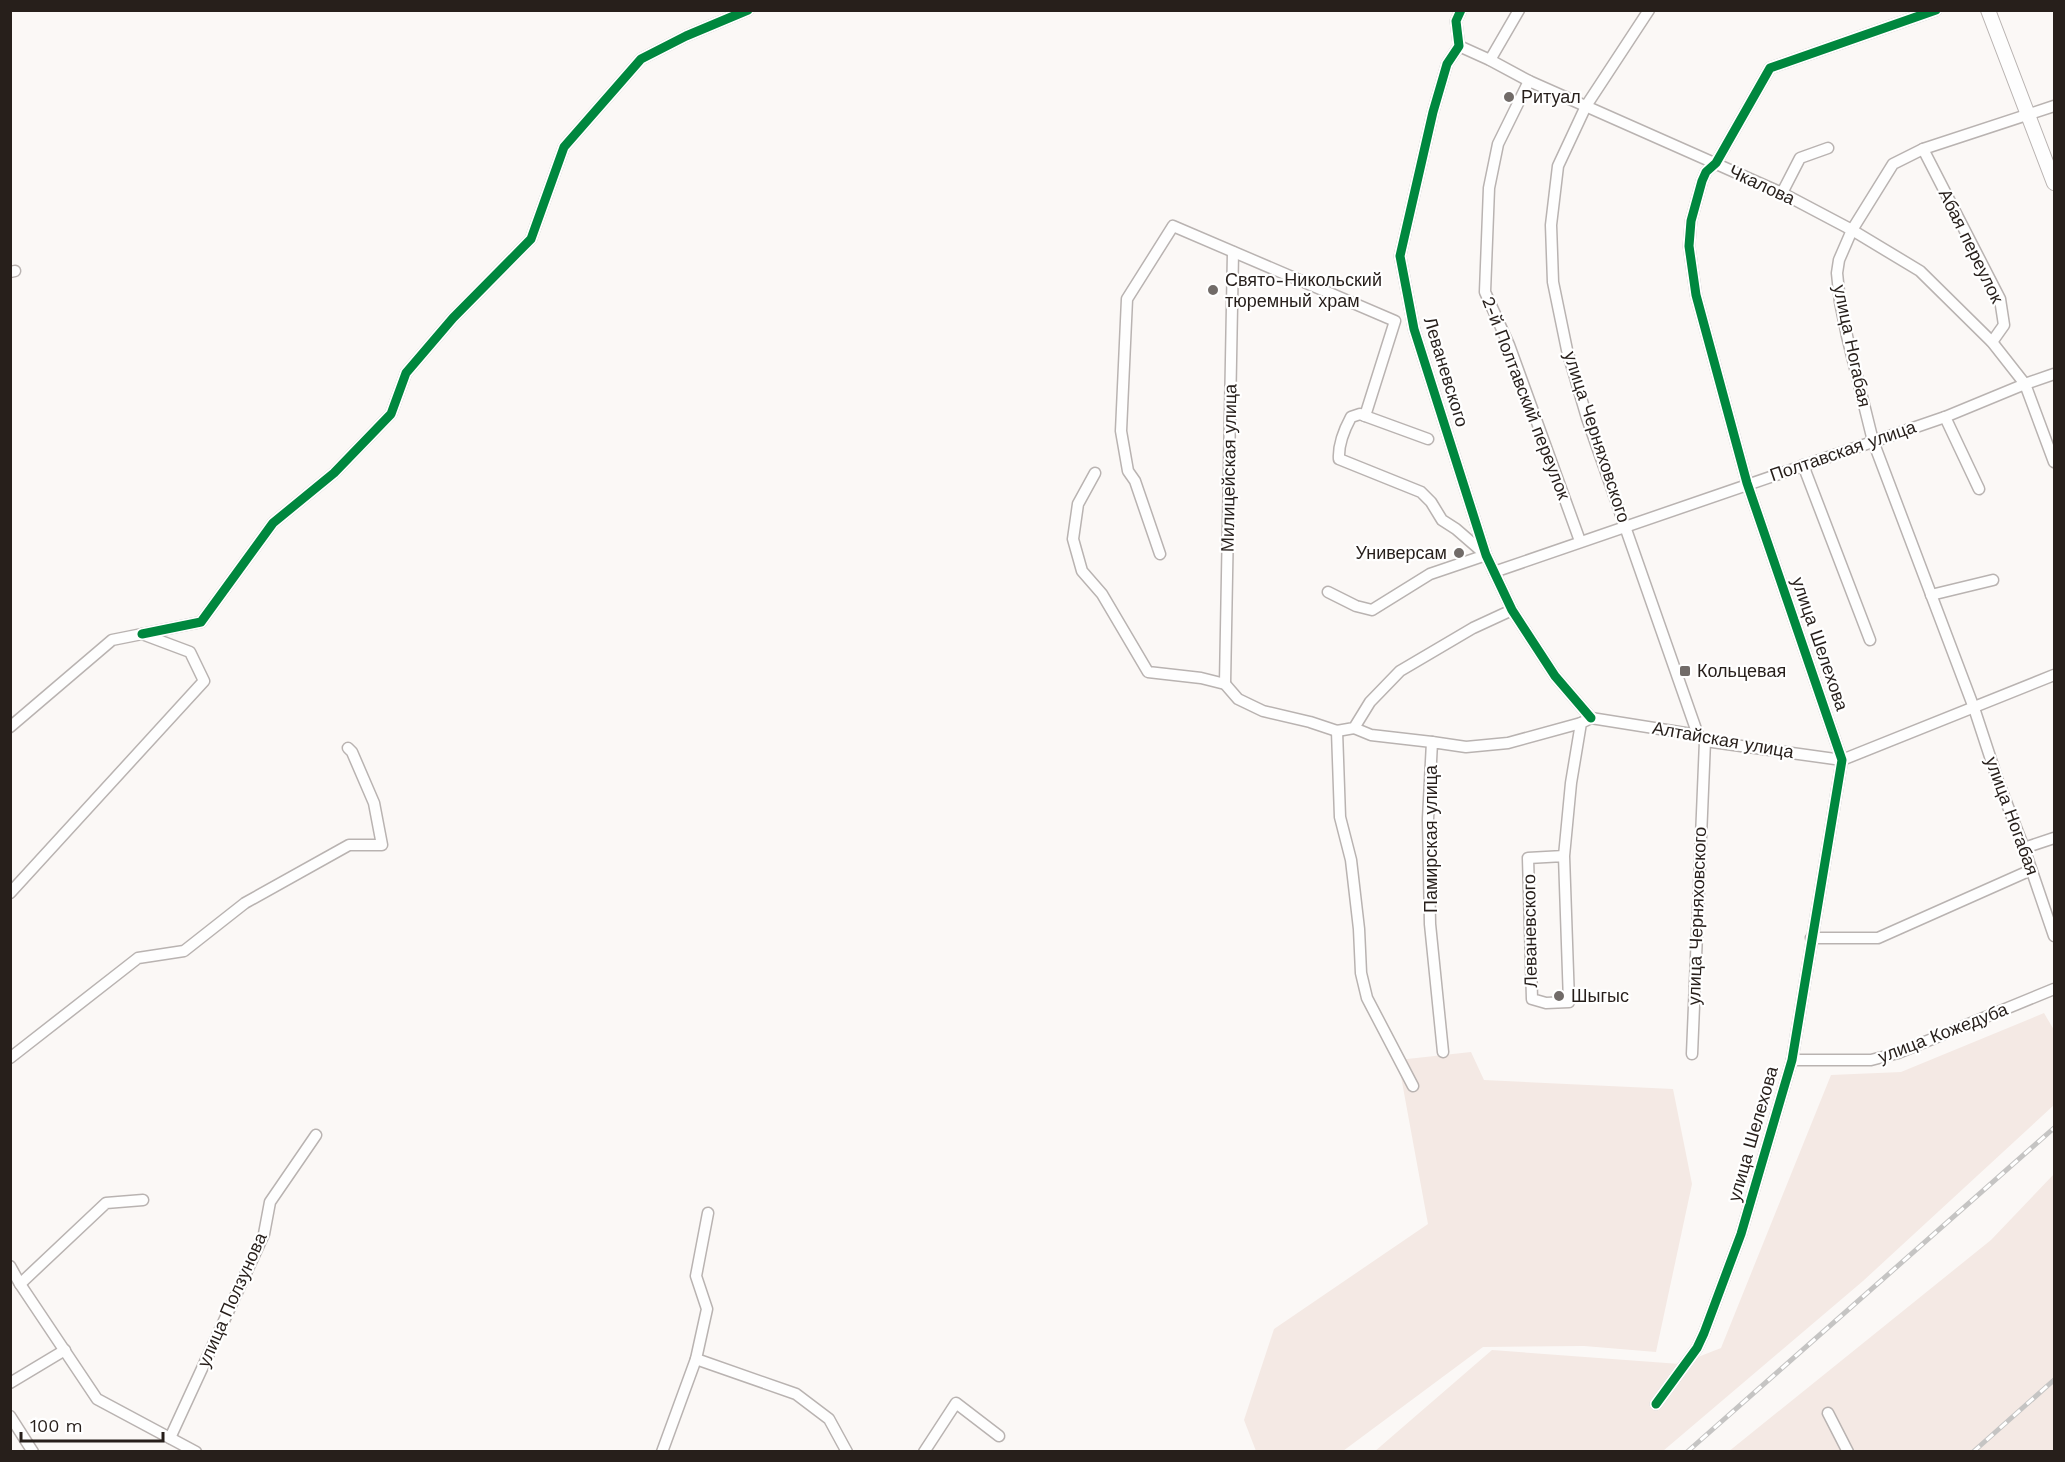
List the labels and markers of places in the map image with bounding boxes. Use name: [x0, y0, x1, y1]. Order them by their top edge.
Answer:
place label: Ритуал: [1521, 86, 1581, 107]
marker: Ритуал: [1502, 90, 1516, 104]
place label: Свято-Никольский тюремный храм: [1225, 269, 1382, 311]
marker: Свято-Никольский тюремный храм: [1206, 283, 1220, 297]
place label: Универсам: [1356, 542, 1447, 563]
marker: Универсам: [1452, 546, 1466, 560]
place label: Кольцевая: [1697, 660, 1786, 681]
marker: Кольцевая: [1678, 664, 1692, 678]
place label: Шыгыс: [1571, 985, 1629, 1006]
marker: Шыгыс: [1552, 989, 1566, 1003]

